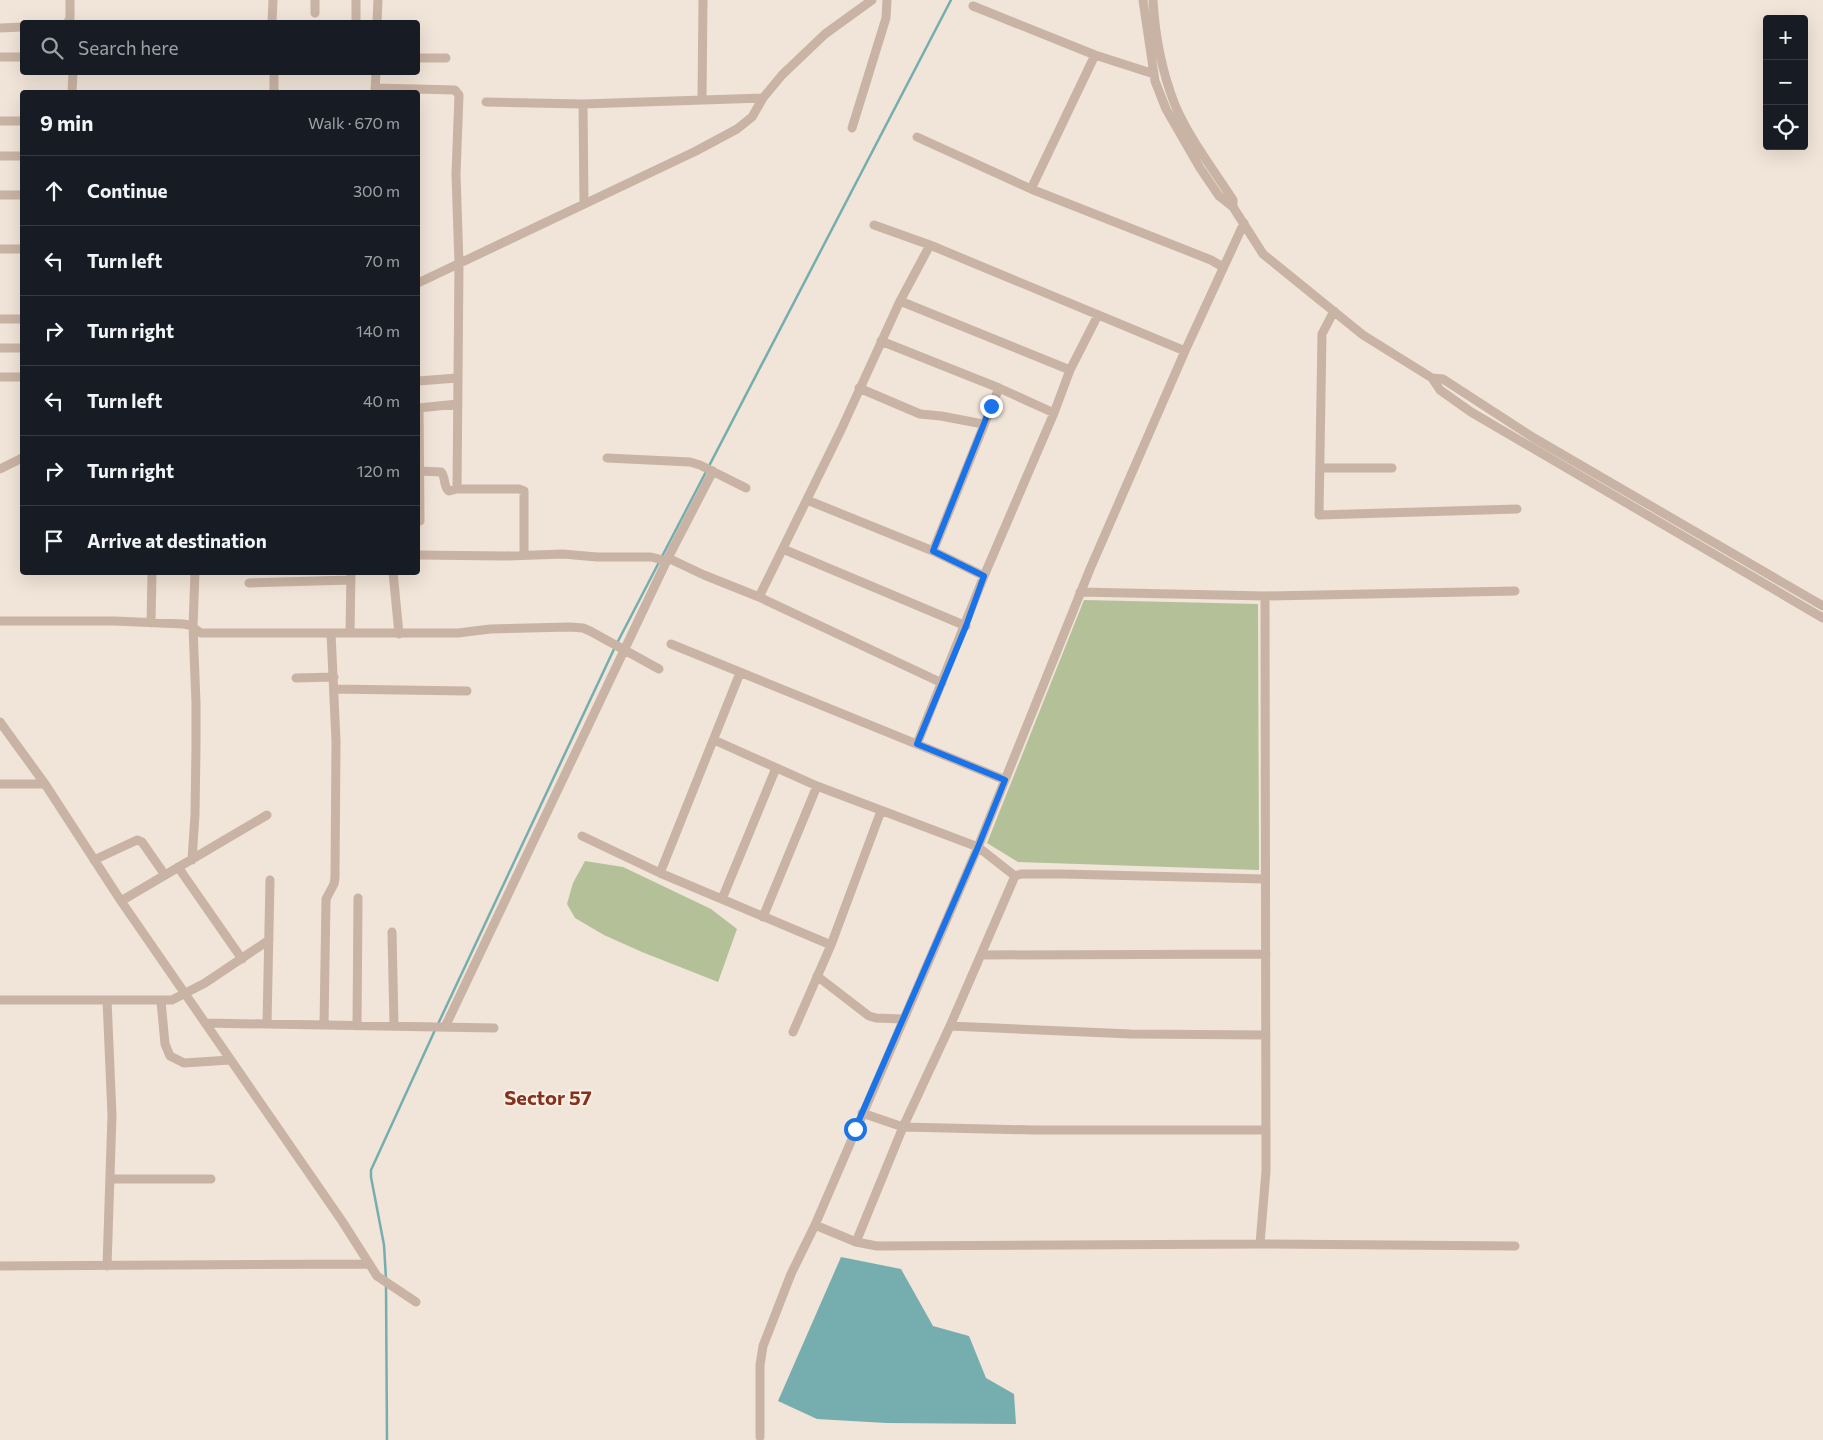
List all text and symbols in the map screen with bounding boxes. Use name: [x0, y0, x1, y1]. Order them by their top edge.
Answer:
map controls: [1763, 15, 1808, 150]
button: +: [1763, 15, 1808, 60]
search box: [20, 20, 420, 75]
icon: search: [38, 34, 66, 62]
text: Search here: [78, 36, 178, 59]
button: −: [1763, 60, 1808, 105]
button: locate: [1763, 105, 1808, 150]
text: 9 min: [40, 110, 93, 135]
text: Walk · 670 m: [308, 113, 400, 132]
icon: ahead: [40, 177, 68, 205]
text: Continue: [87, 179, 167, 202]
text: 300 m: [353, 181, 400, 200]
icon: left: [40, 247, 68, 275]
text: Turn left: [87, 249, 162, 272]
text: 70 m: [364, 251, 400, 270]
icon: right: [40, 317, 68, 345]
text: Turn right: [87, 319, 174, 342]
text: 140 m: [356, 321, 400, 340]
icon: left: [40, 387, 68, 415]
text: Turn left: [87, 389, 162, 412]
text: 40 m: [363, 391, 400, 410]
route end: [980, 395, 1003, 418]
icon: right: [40, 457, 68, 485]
text: Turn right: [87, 459, 174, 482]
text: 120 m: [357, 461, 400, 480]
icon: arrive: [40, 527, 68, 555]
text: Arrive at destination: [87, 529, 267, 552]
district label: Sector 57: [504, 1085, 592, 1109]
route start: [844, 1118, 867, 1141]

